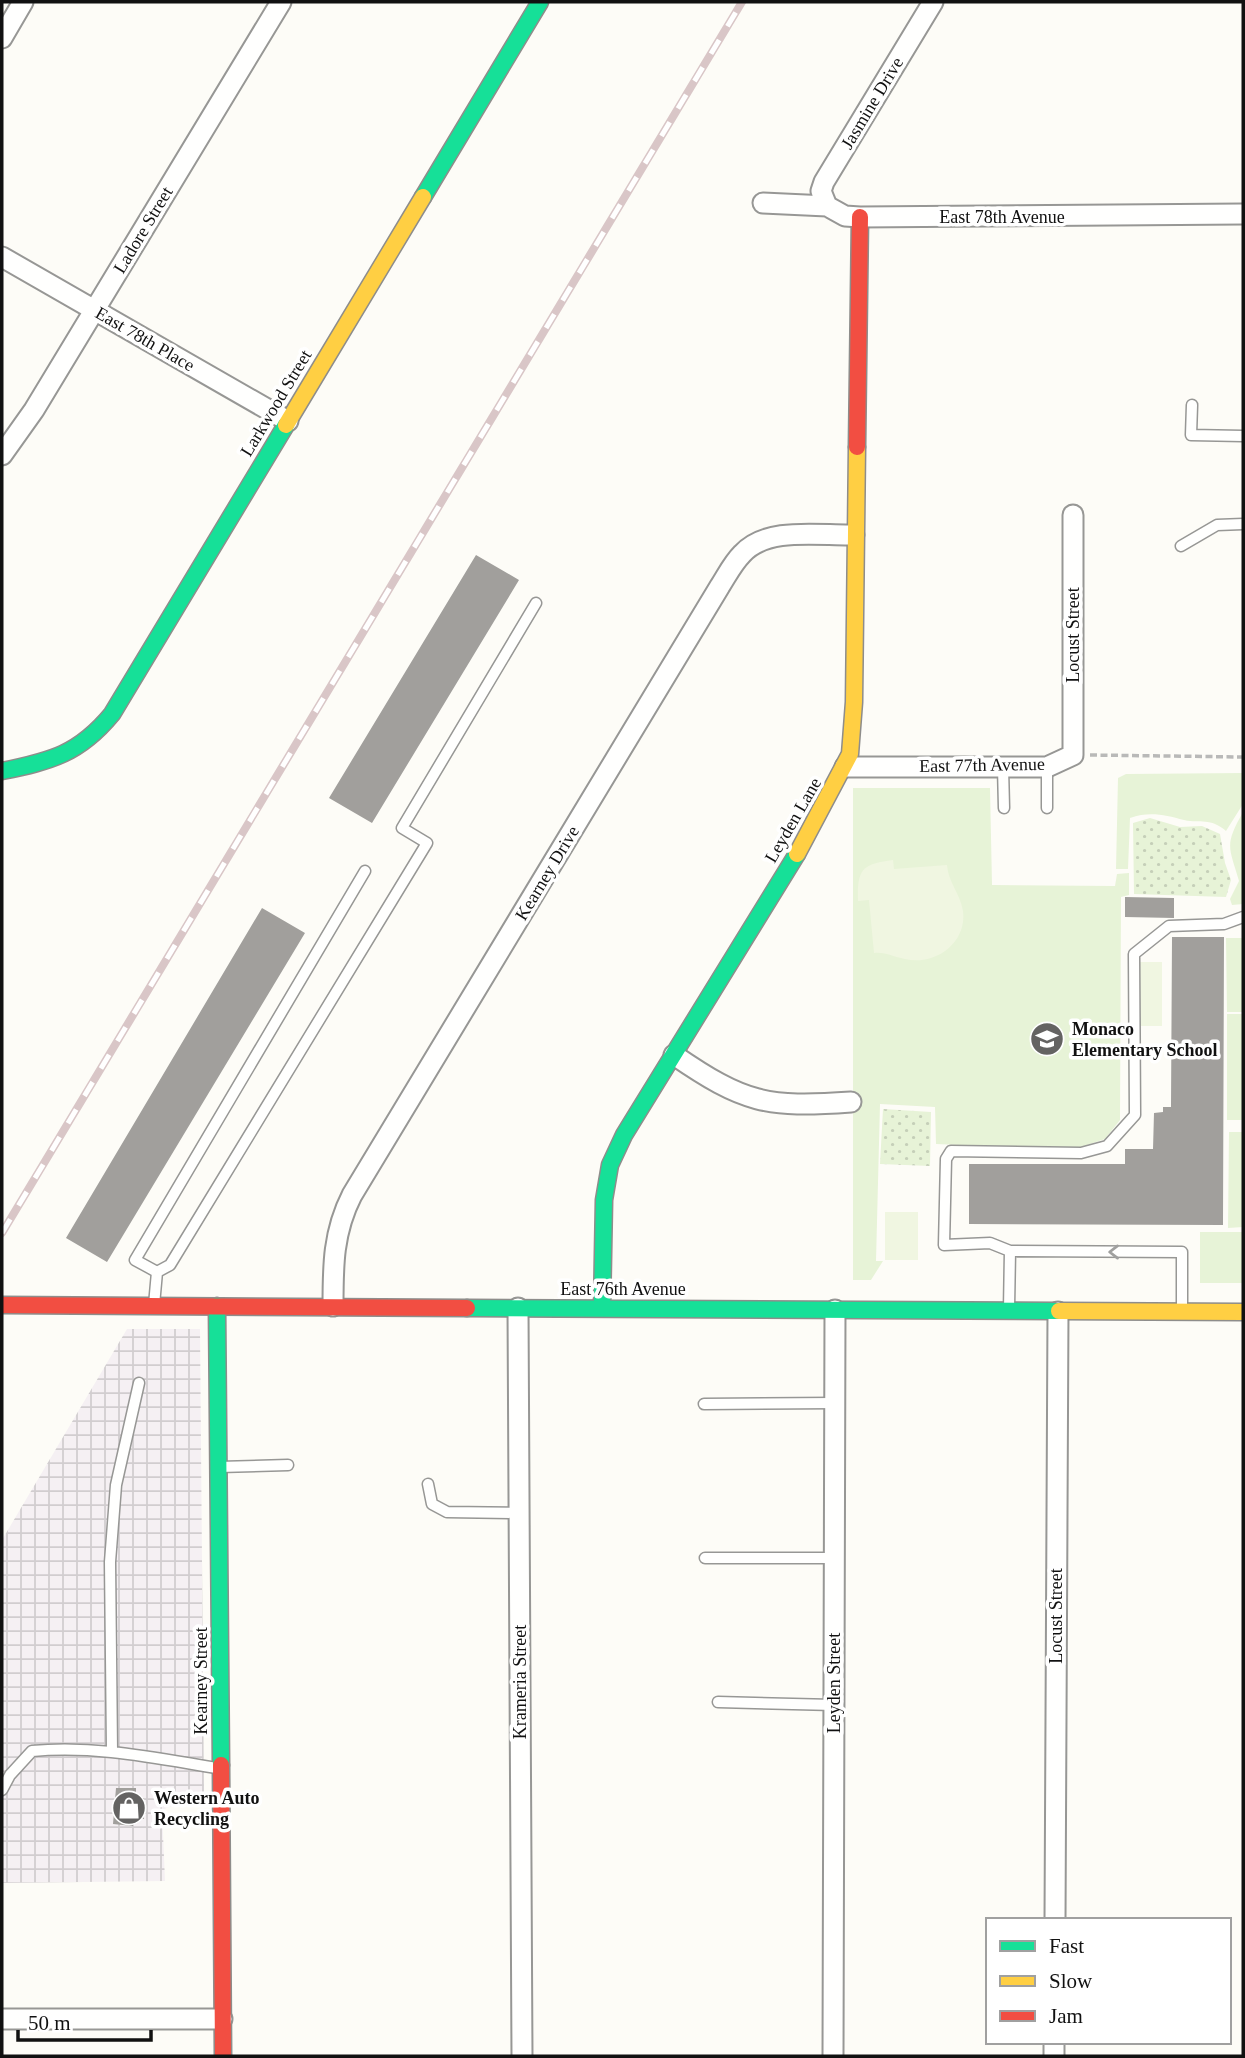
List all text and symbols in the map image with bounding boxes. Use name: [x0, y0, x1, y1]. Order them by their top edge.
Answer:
street label: Jasmine Drive: [837, 53, 907, 153]
street label: Ladore Street: [109, 183, 177, 277]
street label: East 78th Avenue: [939, 207, 1065, 227]
street label: East 78th Place: [92, 303, 198, 375]
street label: Larkwood Street: [236, 346, 316, 460]
street label: Locust Street: [1063, 587, 1083, 683]
street label: East 77th Avenue: [919, 754, 1045, 776]
street label: Leyden Lane: [761, 774, 825, 866]
street label: Kearney Drive: [511, 822, 583, 924]
place label: Monaco Elementary School: [1072, 1019, 1218, 1060]
school or university icon: Monaco Elementary School: [1028, 1020, 1066, 1058]
one-way arrow: [1108, 1244, 1118, 1260]
street label: East 76th Avenue: [560, 1279, 686, 1299]
street label: Locust Street: [1046, 1568, 1066, 1664]
street label: Krameria Street: [510, 1625, 530, 1739]
street label: Kearney Street: [191, 1627, 211, 1735]
street label: Leyden Street: [824, 1633, 844, 1733]
place label: Western Auto Recycling: [154, 1788, 260, 1829]
shop icon: Western Auto Recycling: [110, 1789, 148, 1827]
legend: [986, 1918, 1231, 2044]
text: Fast: [1049, 1934, 1084, 1958]
text: Slow: [1049, 1969, 1093, 1993]
scale bar: [18, 1998, 150, 2042]
text: Jam: [1049, 2004, 1083, 2028]
text: 50 m: [28, 2011, 71, 2035]

